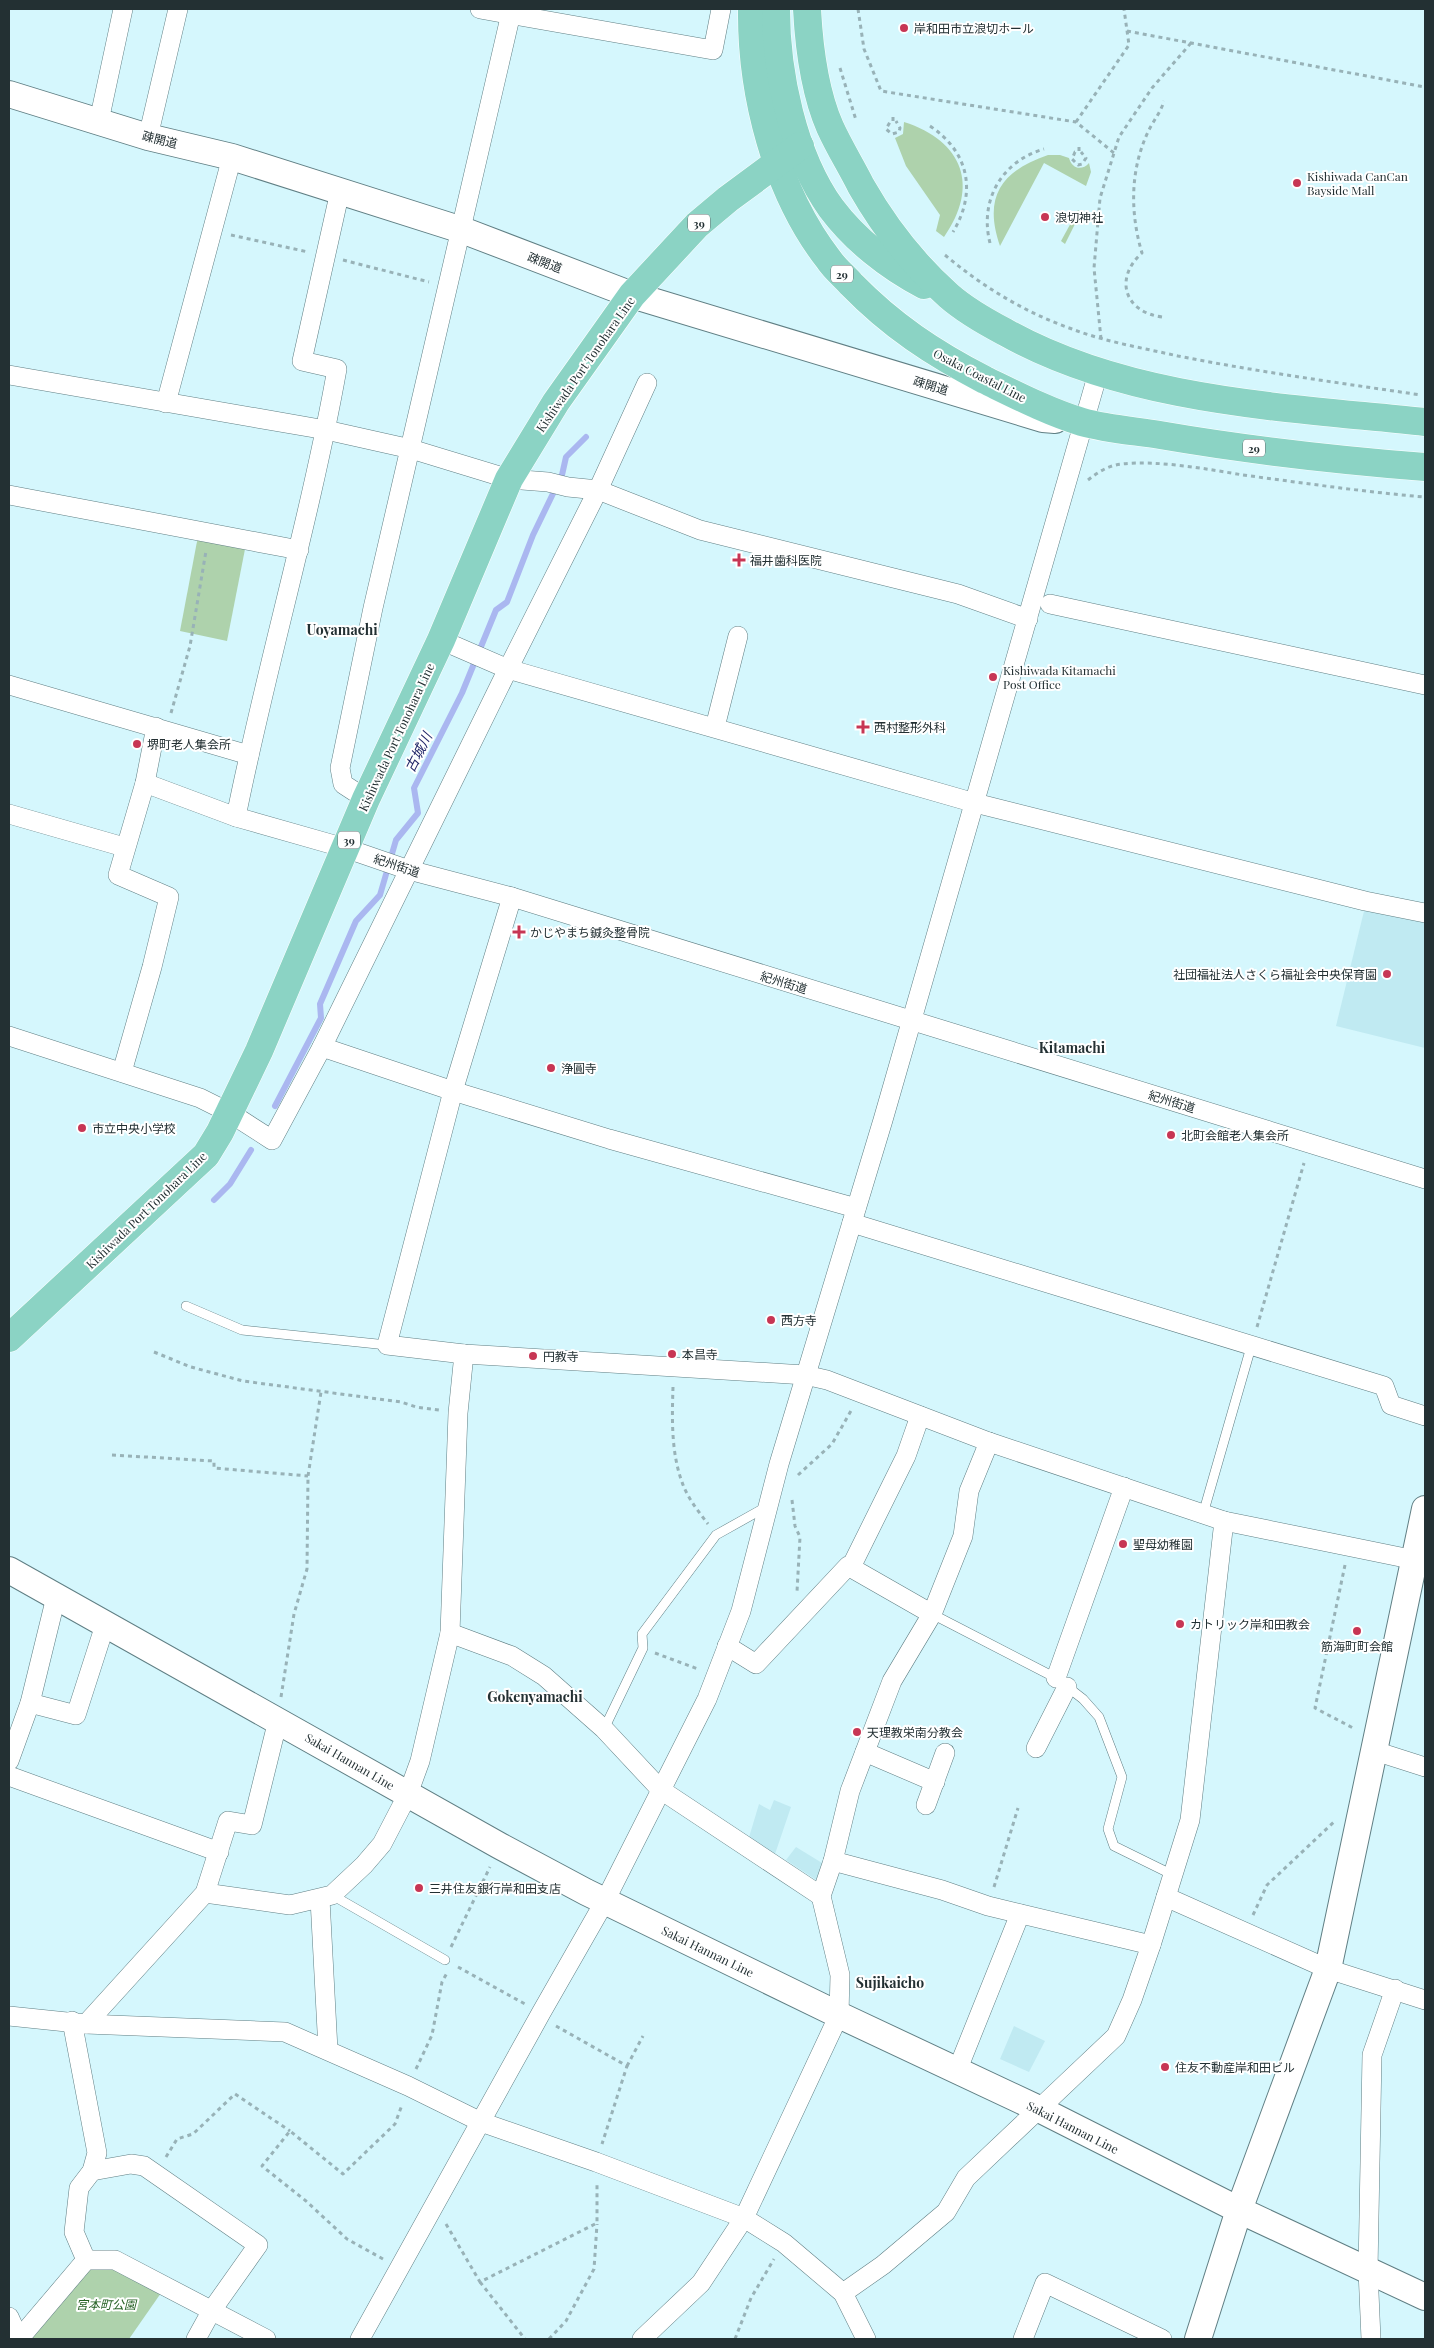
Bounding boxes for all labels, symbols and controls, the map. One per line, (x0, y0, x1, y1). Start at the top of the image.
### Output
place label: 岸和田市立浪切ホール (914, 20, 1034, 36)
marker: 岸和田市立浪切ホール (898, 22, 910, 34)
street label: 疎開道 (141, 127, 179, 151)
place label: Kishiwada CanCan Bayside Mall (1307, 168, 1408, 198)
marker: Kishiwada CanCan Bayside Mall (1291, 177, 1303, 189)
place label: 浪切神社 (1055, 209, 1103, 225)
marker: 浪切神社 (1039, 211, 1051, 223)
road number: 39 (688, 214, 710, 232)
street label: 疎開道 (525, 248, 565, 276)
road number: 29 (831, 266, 853, 282)
street label: Kishiwada Port Tonohara Line (532, 293, 638, 435)
street label: Osaka Coastal Line (931, 345, 1029, 405)
street label: 疎開道 (911, 372, 951, 398)
road number: 29 (1243, 439, 1265, 456)
place label: 福井歯科医院 (750, 552, 822, 568)
marker: 福井歯科医院 (732, 553, 746, 567)
district label: Uoyamachi (306, 620, 378, 639)
street label: Kishiwada Port Tonohara Line (355, 660, 437, 814)
place label: Kishiwada Kitamachi Post Office (1003, 662, 1116, 692)
marker: Kishiwada Kitamachi Post Office (987, 671, 999, 683)
place label: 西村整形外科 (874, 719, 946, 735)
marker: 西村整形外科 (856, 720, 870, 734)
water label: 古城川 (400, 727, 437, 775)
place label: 堺町老人集会所 (147, 736, 231, 752)
marker: 堺町老人集会所 (131, 738, 143, 750)
road number: 39 (338, 832, 360, 848)
street label: 紀州街道 (372, 850, 422, 880)
place label: かじやまち鍼灸整骨院 (530, 924, 650, 940)
marker: かじやまち鍼灸整骨院 (512, 925, 526, 939)
place label: 社団福祉法人さくら福祉会中央保育園 (1173, 966, 1377, 982)
street label: 紀州街道 (759, 967, 809, 997)
marker: 社団福祉法人さくら福祉会中央保育園 (1381, 968, 1393, 980)
district label: Kitamachi (1039, 1038, 1106, 1057)
place label: 浄圓寺 (561, 1060, 597, 1076)
marker: 浄圓寺 (545, 1062, 557, 1074)
street label: 紀州街道 (1147, 1086, 1197, 1116)
place label: 市立中央小学校 (92, 1120, 176, 1136)
marker: 市立中央小学校 (76, 1122, 88, 1134)
place label: 北町会館老人集会所 (1181, 1127, 1289, 1143)
marker: 北町会館老人集会所 (1165, 1129, 1177, 1141)
street label: Kishiwada Port Tonohara Line (82, 1148, 210, 1272)
place label: 西方寺 (781, 1312, 817, 1328)
marker: 西方寺 (765, 1314, 777, 1326)
place label: 本昌寺 (682, 1346, 718, 1362)
place label: 円教寺 (543, 1348, 579, 1364)
marker: 本昌寺 (666, 1348, 678, 1360)
marker: 円教寺 (527, 1350, 539, 1362)
place label: 聖母幼稚園 (1133, 1536, 1193, 1552)
marker: 聖母幼稚園 (1117, 1538, 1129, 1550)
place label: カトリック岸和田教会 (1190, 1616, 1310, 1632)
marker: カトリック岸和田教会 (1174, 1618, 1186, 1630)
marker: 筋海町町会館 (1351, 1625, 1363, 1637)
place label: 筋海町町会館 (1321, 1638, 1393, 1654)
district label: Gokenyamachi (487, 1687, 583, 1706)
place label: 天理教栄南分教会 (867, 1724, 963, 1740)
marker: 天理教栄南分教会 (851, 1726, 863, 1738)
street label: Sakai Hannan Line (302, 1729, 398, 1793)
place label: 三井住友銀行岸和田支店 (429, 1880, 561, 1896)
marker: 三井住友銀行岸和田支店 (413, 1882, 425, 1894)
street label: Sakai Hannan Line (659, 1922, 757, 1980)
district label: Sujikaicho (856, 1973, 924, 1992)
place label: 住友不動産岸和田ビル (1175, 2059, 1295, 2075)
marker: 住友不動産岸和田ビル (1159, 2061, 1171, 2073)
street label: Sakai Hannan Line (1025, 2097, 1121, 2157)
park label: 宮本町公園 (76, 2296, 138, 2312)

